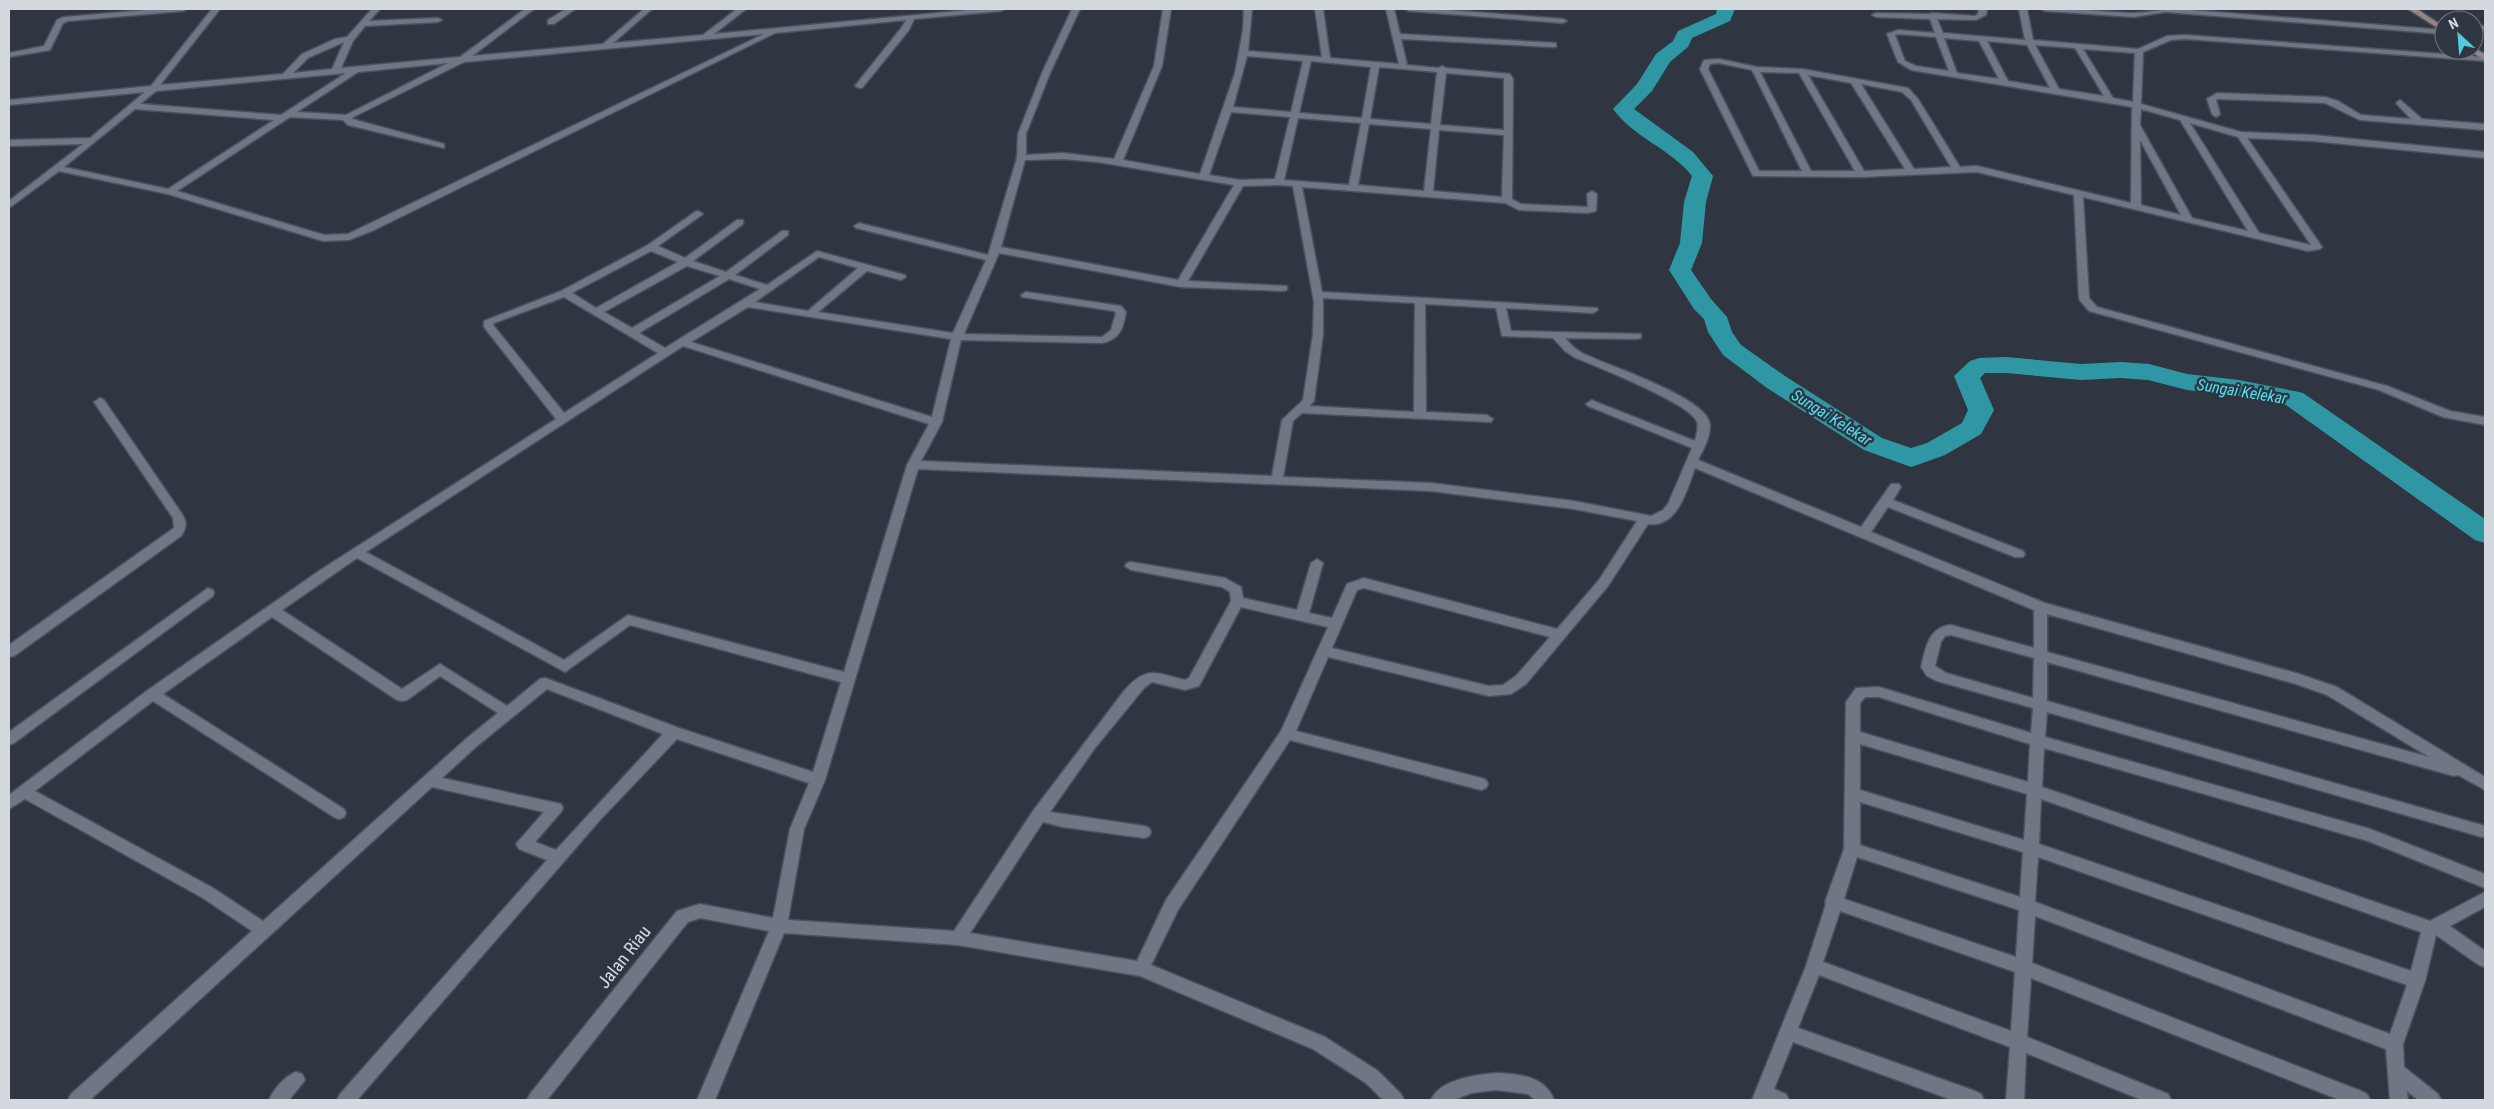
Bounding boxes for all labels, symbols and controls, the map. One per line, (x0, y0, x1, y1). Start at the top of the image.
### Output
north arrow (2434, 10, 2484, 60)
text: N (2446, 14, 2461, 32)
water label: Sungai Kelekar (2196, 375, 2290, 408)
water label: Sungai Kelekar (1788, 385, 1876, 450)
street label: Jalan Riau (593, 921, 655, 992)

